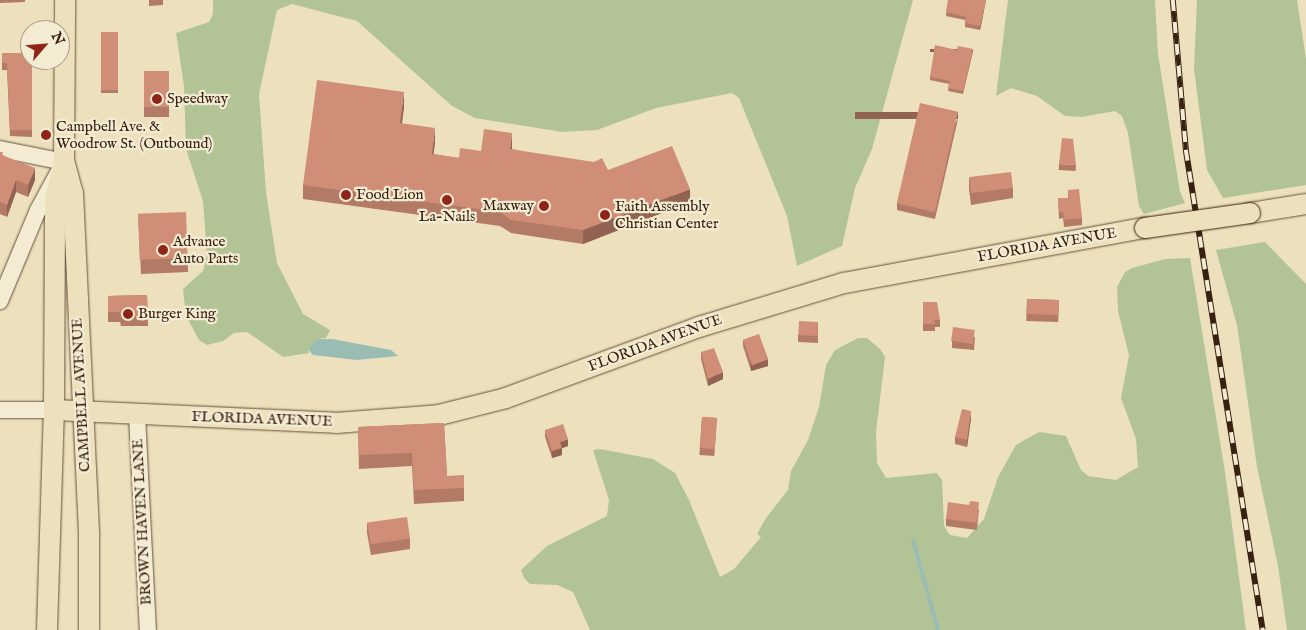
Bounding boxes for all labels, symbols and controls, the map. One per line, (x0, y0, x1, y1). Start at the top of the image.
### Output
north arrow (20, 20, 70, 70)
text: N (47, 29, 68, 48)
place label: Speedway (167, 90, 228, 108)
marker: Speedway (151, 93, 163, 105)
place label: Campbell Ave. & Woodrow St. (Outbound) (56, 117, 212, 152)
marker: Campbell Ave. & Woodrow St. (Outbound) (40, 129, 52, 141)
place label: Food Lion (356, 186, 423, 204)
marker: Food Lion (340, 189, 352, 201)
marker: La-Nails (441, 194, 453, 206)
place label: Maxway (483, 197, 534, 215)
place label: Faith Assembly Christian Center (615, 197, 719, 232)
marker: Maxway (538, 200, 550, 212)
place label: La-Nails (419, 208, 475, 226)
marker: Faith Assembly Christian Center (599, 209, 611, 221)
street label: FLORIDA AVENUE (976, 224, 1118, 266)
place label: Advance Auto Parts (173, 232, 238, 267)
marker: Advance Auto Parts (157, 244, 169, 256)
place label: Burger King (138, 305, 216, 323)
marker: Burger King (122, 308, 134, 320)
street label: FLORIDA AVENUE (586, 310, 724, 376)
street label: CAMPBELL AVENUE (68, 318, 94, 472)
street label: FLORIDA AVENUE (191, 408, 333, 430)
street label: BROWN HAVEN LANE (129, 438, 155, 606)

